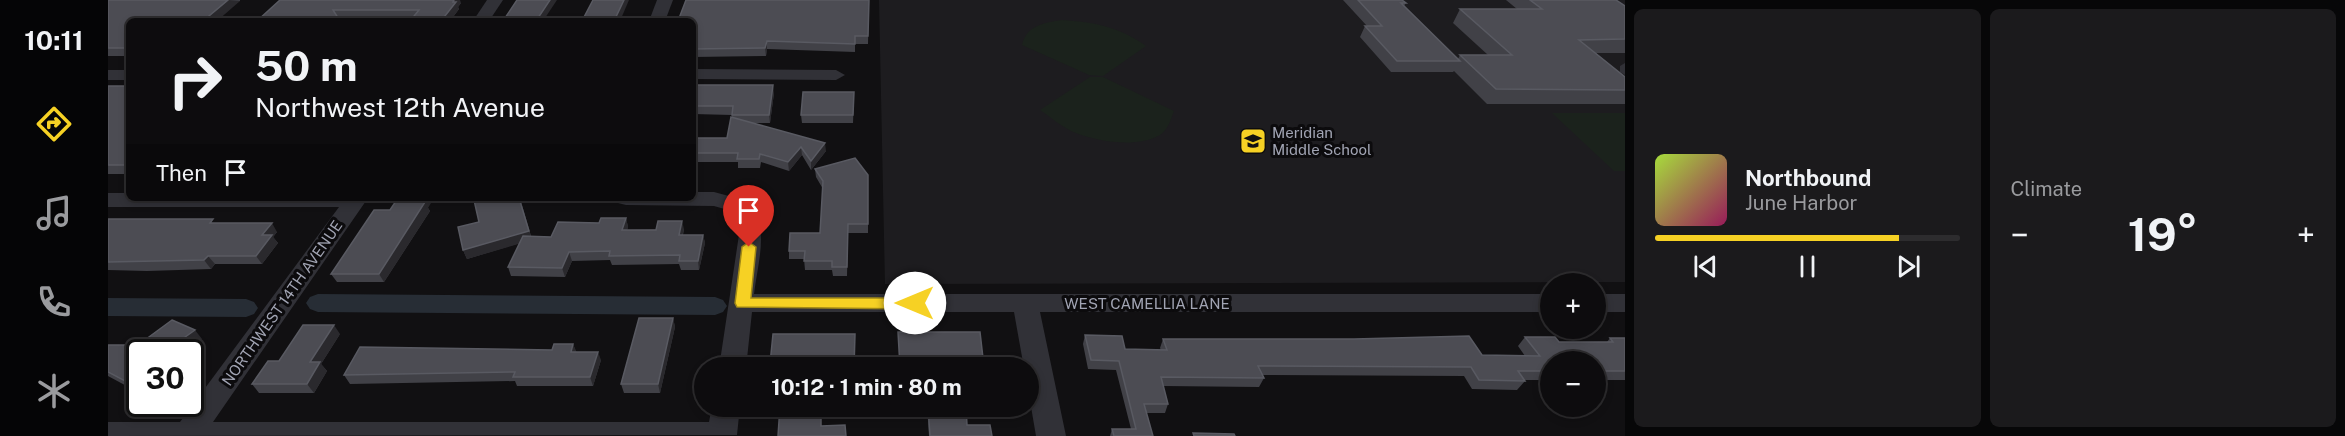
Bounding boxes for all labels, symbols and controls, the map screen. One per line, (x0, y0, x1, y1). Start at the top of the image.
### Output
text: 10:11 (24, 24, 84, 56)
text: 50 m (255, 41, 358, 90)
icon: right (156, 42, 234, 120)
text: Northwest 12th Avenue (255, 91, 545, 123)
icon: directions (33, 103, 75, 145)
place label: Meridian Middle School (1272, 124, 1371, 158)
school or university icon: Meridian Middle School (1238, 126, 1268, 156)
icon: arrive (219, 156, 252, 189)
text: Then (156, 160, 207, 186)
text: Northbound (1745, 165, 1871, 191)
text: Climate (2011, 177, 2082, 201)
pin (723, 185, 774, 247)
text: June Harbor (1745, 191, 1857, 215)
icon: music (33, 192, 75, 234)
icon: arrive (732, 194, 765, 227)
text: 19° (2128, 208, 2198, 261)
text: − (2011, 216, 2029, 254)
text: + (2297, 216, 2315, 254)
street label: NORTHWEST 14TH AVENUE (218, 217, 346, 389)
icon: previous (1689, 250, 1722, 283)
icon: pause (1791, 250, 1824, 283)
icon: next (1892, 250, 1925, 283)
position arrow (883, 271, 947, 335)
map controls (1540, 273, 1606, 417)
button: + (1540, 273, 1606, 339)
icon: phone (33, 281, 75, 323)
street label: WEST CAMELLIA LANE (1064, 295, 1230, 312)
speed limit sign: 30 (126, 339, 204, 417)
button: − (1540, 351, 1606, 417)
icon: climate (33, 370, 75, 412)
text: 10:12 · 1 min · 80 m (771, 374, 962, 400)

